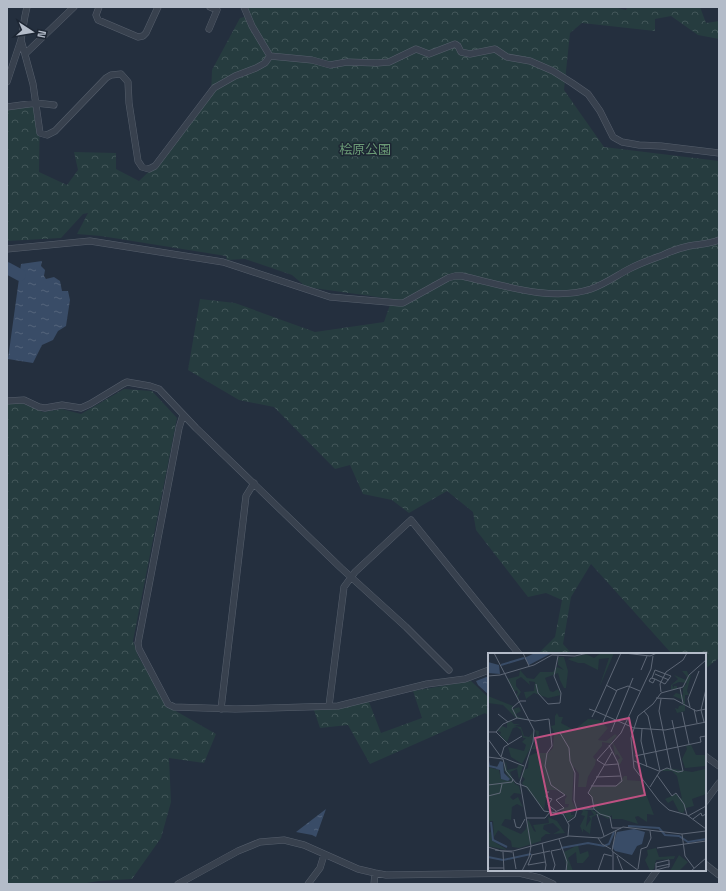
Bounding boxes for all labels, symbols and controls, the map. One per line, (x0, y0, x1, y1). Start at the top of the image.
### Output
north arrow (12, 12, 52, 52)
text: N (34, 29, 49, 39)
park label: 桧原公園 (339, 141, 391, 158)
inset map (488, 653, 706, 871)

